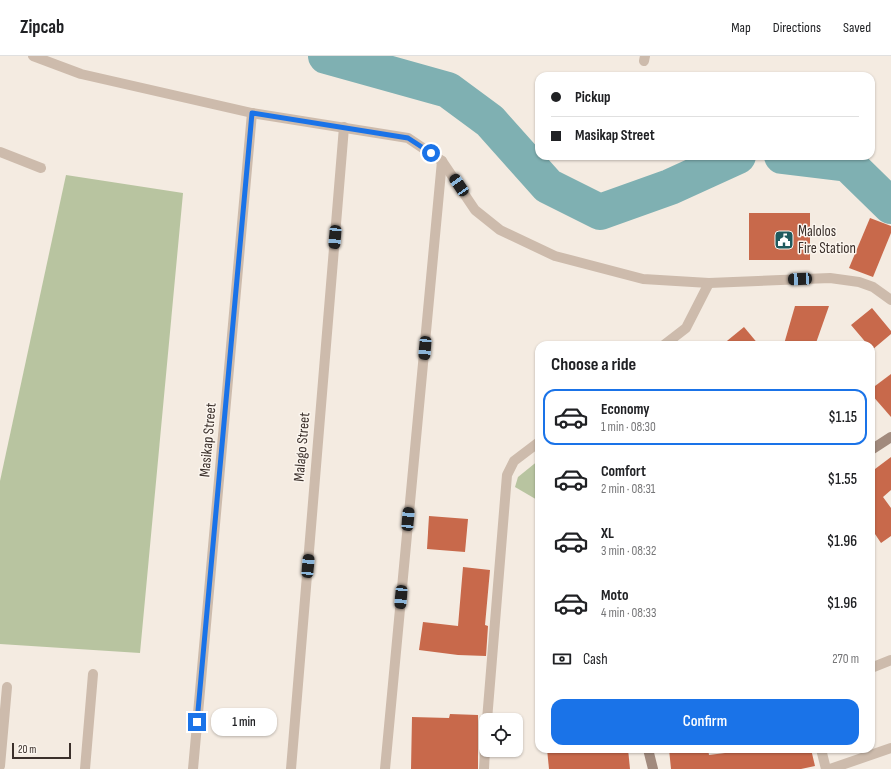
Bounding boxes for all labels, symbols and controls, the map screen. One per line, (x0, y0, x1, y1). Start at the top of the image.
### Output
text: Zipcab (20, 16, 64, 39)
text: Map (731, 19, 751, 36)
text: Directions (773, 19, 821, 36)
text: Saved (843, 19, 871, 36)
text: Pickup (575, 88, 611, 107)
text: Masikap Street (575, 126, 655, 145)
route start (422, 144, 440, 162)
car (447, 172, 471, 198)
place label: Malolos Fire Station (798, 222, 856, 258)
car (328, 225, 342, 249)
public building icon: Malolos Fire Station (773, 229, 795, 251)
car (788, 272, 812, 286)
car (418, 336, 432, 360)
text: Choose a ride (551, 354, 636, 375)
icon: car (553, 399, 589, 435)
text: Economy (601, 400, 650, 419)
street label: Masikap Street (195, 402, 221, 478)
text: $1.15 (828, 408, 857, 427)
street label: Malago Street (290, 411, 315, 482)
text: 1 min · 08:30 (601, 419, 656, 435)
icon: car (553, 461, 589, 497)
text: Comfort (601, 462, 646, 481)
text: $1.55 (828, 470, 857, 489)
text: 2 min · 08:31 (601, 481, 655, 497)
car (401, 507, 415, 531)
icon: car (553, 523, 589, 559)
text: XL (601, 524, 614, 543)
text: $1.96 (827, 532, 857, 551)
text: 3 min · 08:32 (601, 543, 656, 559)
car (301, 554, 315, 578)
car (394, 585, 408, 609)
icon: car (553, 585, 589, 621)
text: Moto (601, 586, 628, 605)
text: $1.96 (827, 594, 857, 613)
text: 4 min · 08:33 (601, 605, 656, 621)
icon: cash (551, 648, 573, 670)
text: Cash (583, 650, 608, 669)
text: 270 m (832, 651, 859, 667)
button: Confirm (551, 699, 859, 745)
callout: 1 min (211, 708, 277, 736)
route end (188, 713, 206, 731)
map controls (479, 713, 523, 757)
button: locate (479, 713, 523, 757)
text: 1 min (232, 714, 256, 730)
scale bar (12, 741, 71, 760)
text: 20 m (18, 743, 36, 756)

